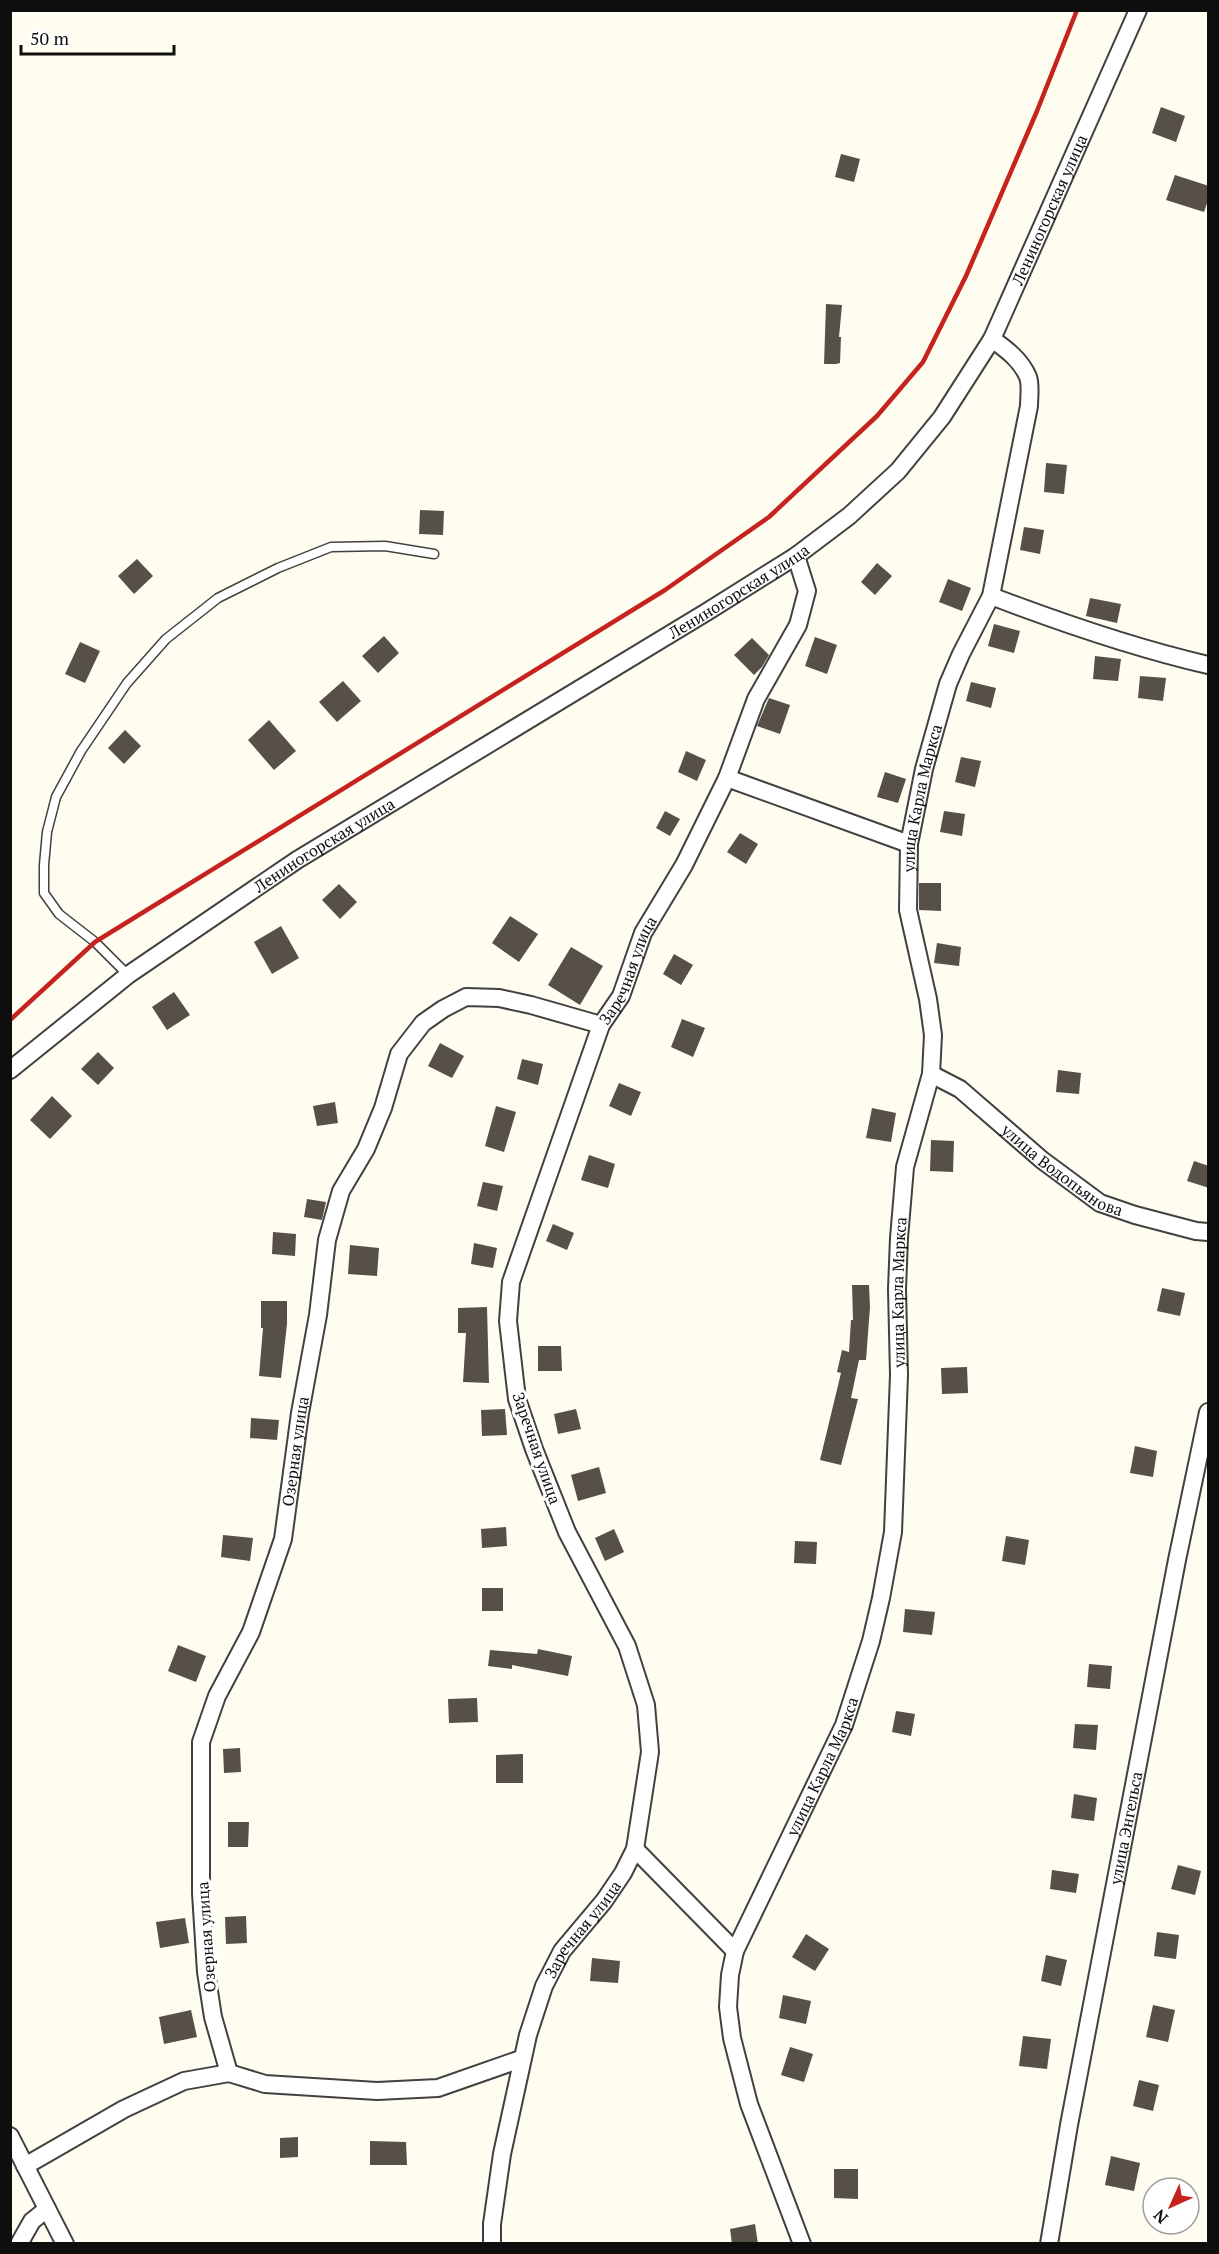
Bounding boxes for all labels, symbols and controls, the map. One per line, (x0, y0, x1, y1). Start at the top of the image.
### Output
scale bar (21, 18, 174, 56)
text: 50 m (30, 26, 70, 50)
street label: Лениногорская улица (1006, 131, 1092, 289)
street label: Лениногорская улица (663, 539, 814, 644)
street label: улица Карла Маркса (898, 721, 947, 873)
street label: Лениногорская улица (249, 792, 399, 898)
street label: Заречная улица (594, 912, 662, 1029)
street label: улица Водопьянова (996, 1118, 1126, 1221)
street label: улица Карла Маркса (886, 1216, 912, 1369)
street label: Заречная улица (508, 1389, 566, 1507)
street label: Озерная улица (277, 1394, 314, 1508)
street label: улица Карла Маркса (781, 1694, 863, 1841)
street label: улица Энгельса (1104, 1770, 1147, 1887)
street label: Заречная улица (539, 1876, 626, 1982)
street label: Озерная улица (191, 1881, 221, 1993)
north arrow (1141, 2176, 1201, 2236)
text: N (1148, 2205, 1172, 2229)

